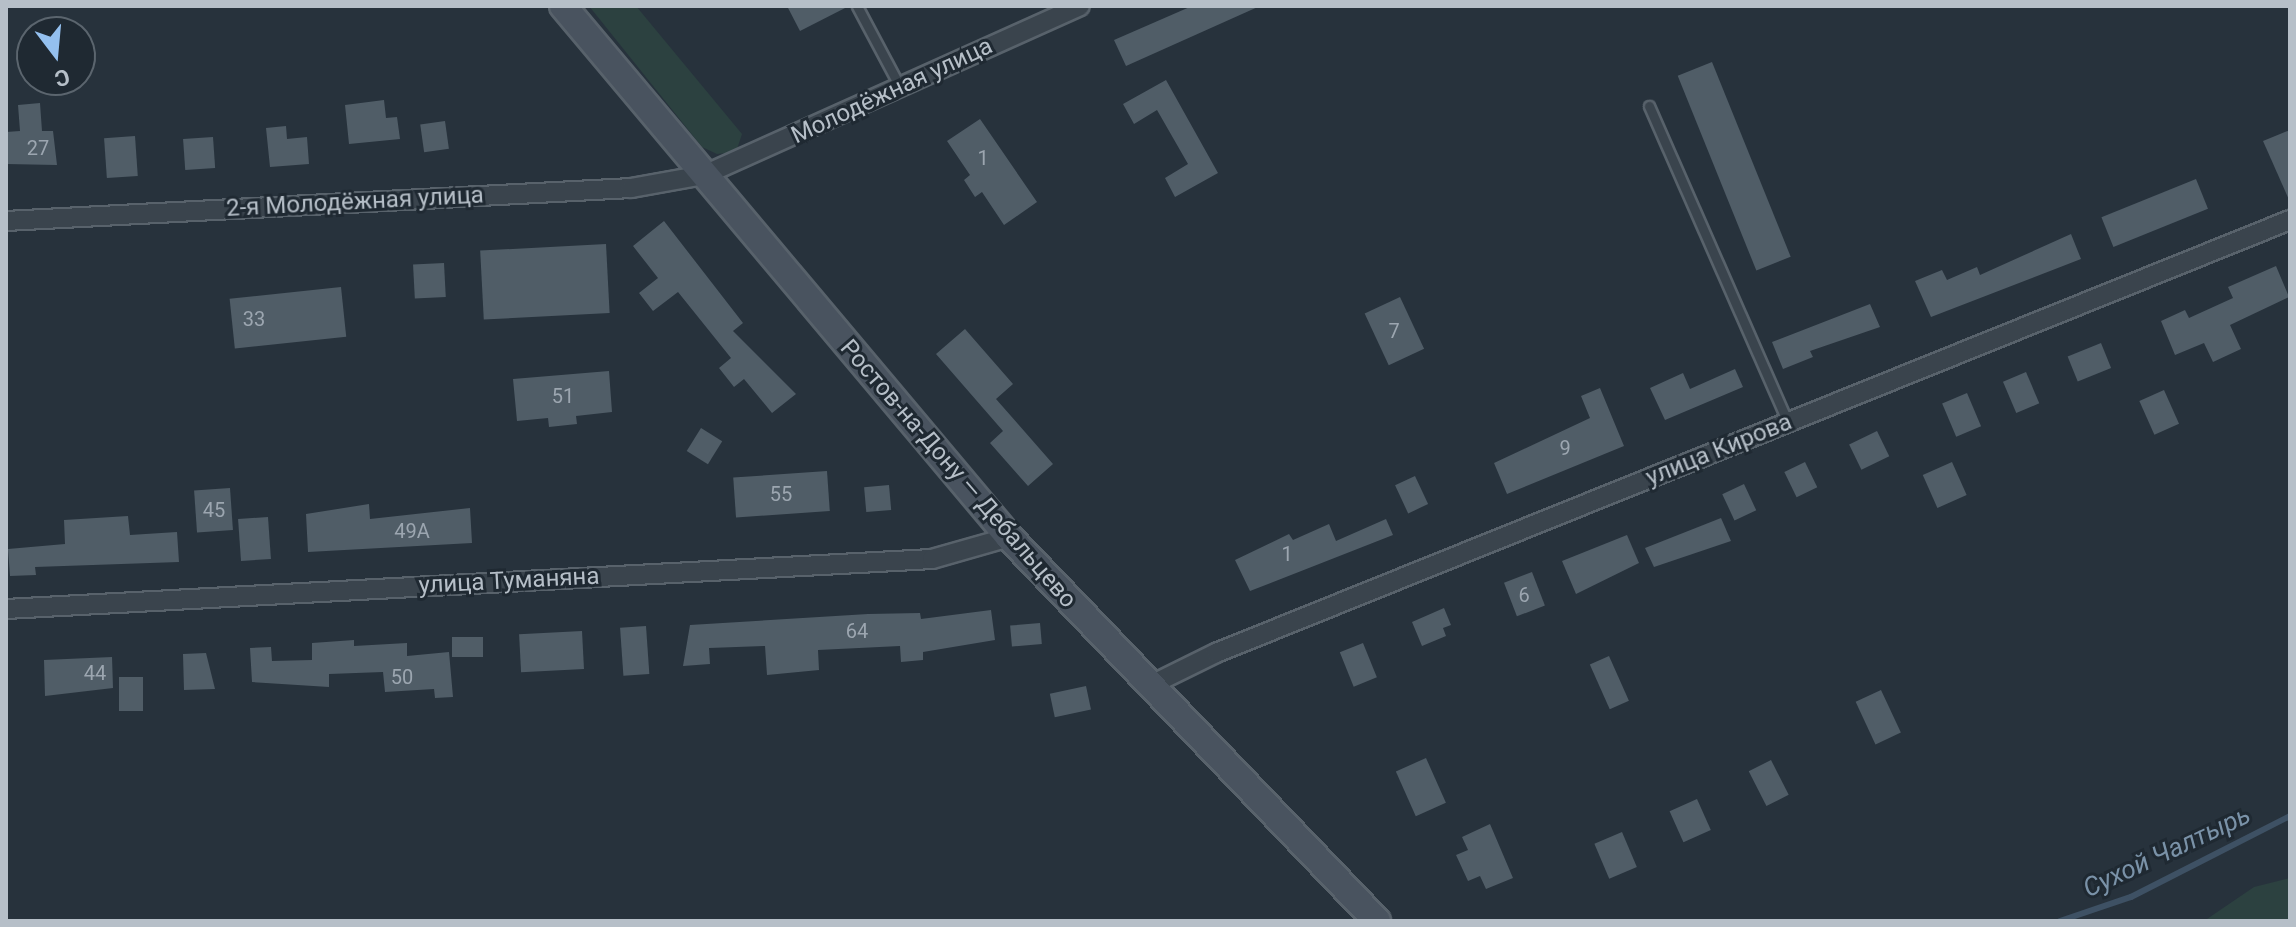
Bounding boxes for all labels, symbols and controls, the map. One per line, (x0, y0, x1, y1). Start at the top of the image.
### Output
north arrow (16, 16, 96, 96)
street label: Молодёжная улица (787, 32, 997, 150)
text: С (52, 64, 73, 92)
house number: 27 (27, 136, 49, 160)
house number: 1 (977, 146, 989, 170)
street label: 2-я Молодёжная улица (225, 181, 485, 223)
house number: 33 (243, 307, 265, 331)
house number: 7 (1388, 319, 1400, 343)
street label: Ростов-на-Дону — Дебальцево (834, 334, 1082, 614)
house number: 51 (552, 384, 574, 408)
street label: улица Кирова (1642, 408, 1796, 492)
house number: 9 (1559, 436, 1571, 460)
house number: 55 (770, 482, 792, 506)
house number: 45 (203, 498, 225, 522)
house number: 49А (394, 519, 430, 543)
house number: 1 (1281, 542, 1293, 566)
street label: улица Туманяна (418, 562, 600, 600)
house number: 6 (1518, 583, 1530, 607)
house number: 64 (846, 619, 868, 643)
house number: 44 (84, 661, 106, 685)
house number: 50 (391, 665, 413, 689)
water label: Сухой Чалтырь (2078, 800, 2256, 904)

